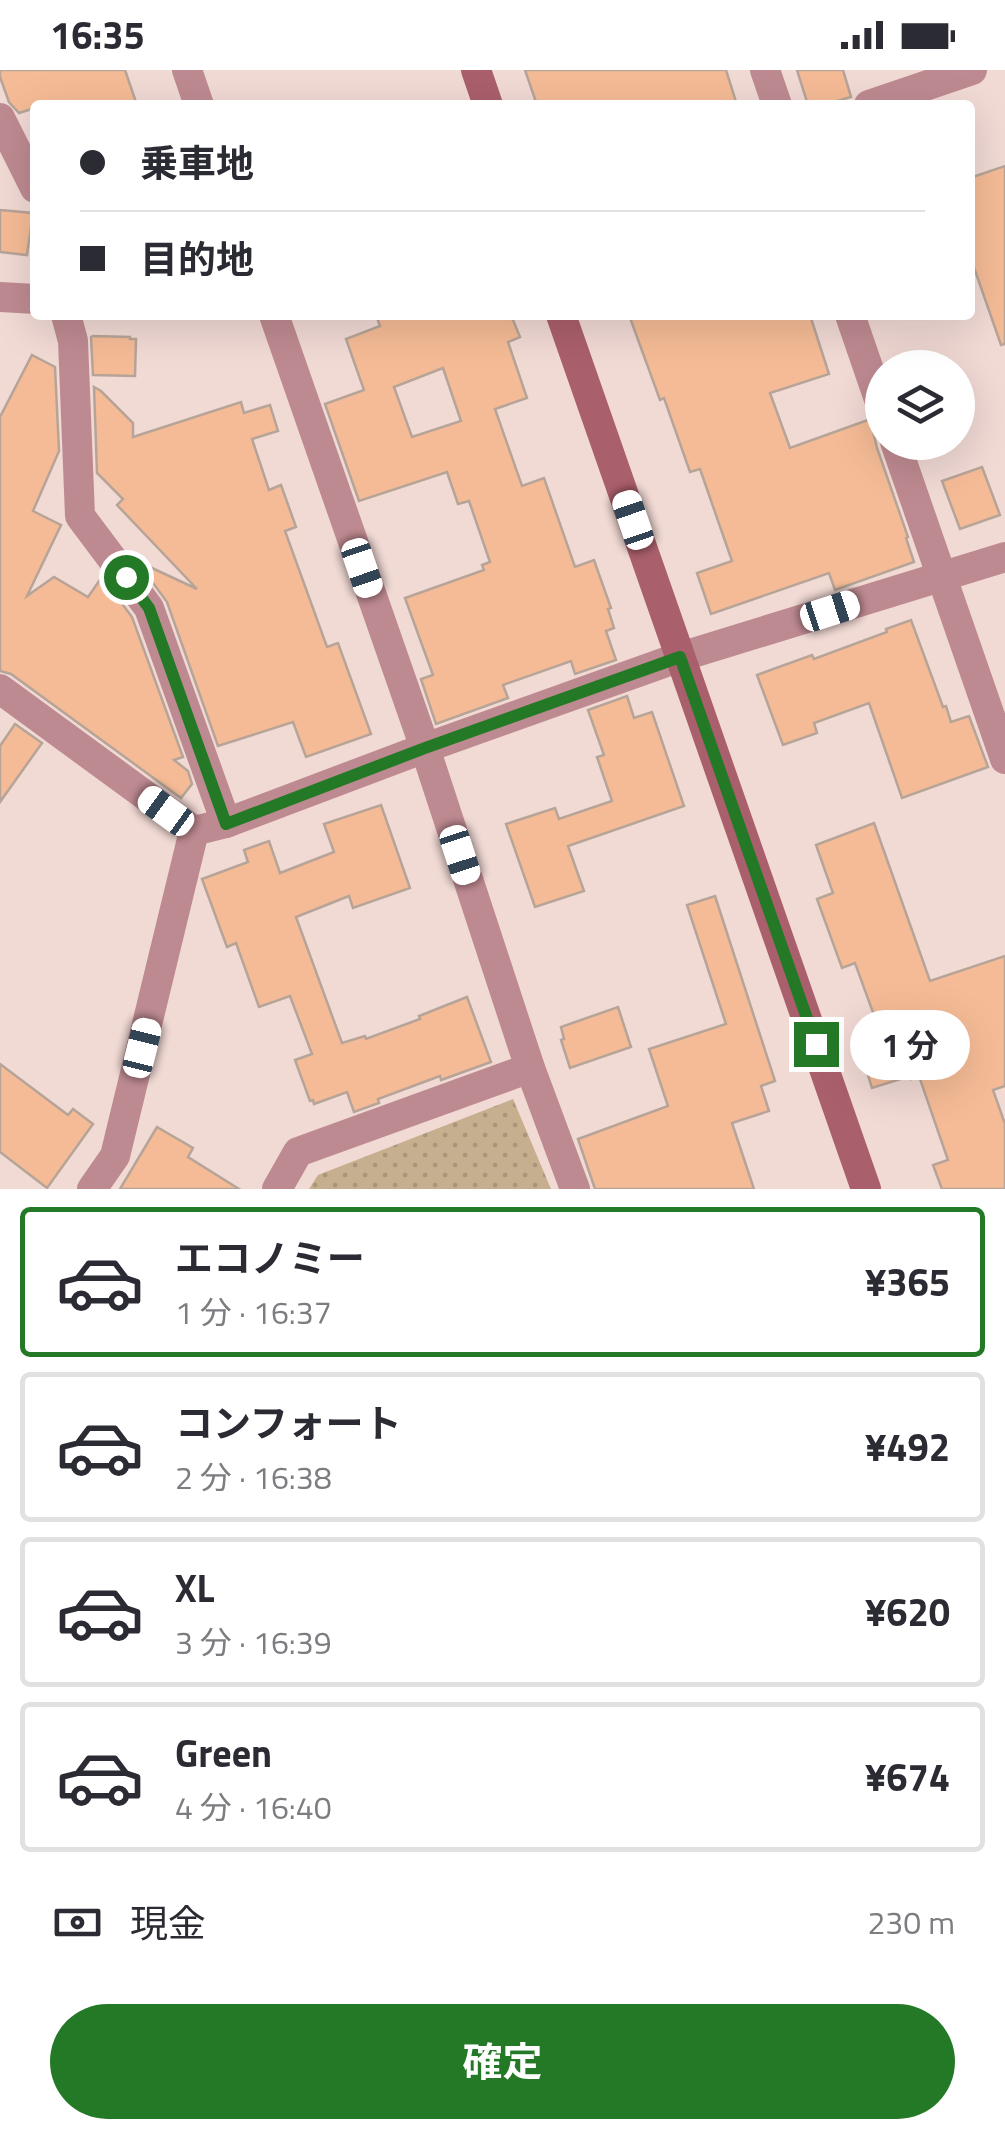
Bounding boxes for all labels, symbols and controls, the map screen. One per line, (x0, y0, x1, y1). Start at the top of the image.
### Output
text: 16:35 (50, 6, 145, 64)
text: 乗車地 (140, 134, 254, 192)
text: 目的地 (140, 230, 254, 288)
map controls (865, 350, 975, 460)
button: layers (865, 350, 975, 460)
car (609, 487, 657, 553)
car (338, 535, 386, 601)
route start (104, 555, 149, 600)
car (797, 587, 863, 635)
car (133, 781, 199, 841)
car (436, 822, 484, 888)
callout: 1 分 (851, 1009, 971, 1079)
car (120, 1015, 164, 1081)
text: 1 分 (882, 1021, 938, 1069)
route end (794, 1022, 839, 1067)
text: エコノミー (175, 1229, 365, 1287)
icon: car (55, 1237, 145, 1327)
text: ¥365 (865, 1253, 950, 1311)
text: 1 分 · 16:37 (175, 1288, 332, 1336)
text: コンフォート (175, 1394, 402, 1452)
icon: car (55, 1402, 145, 1492)
text: ¥492 (865, 1418, 950, 1476)
text: 2 分 · 16:38 (175, 1453, 332, 1501)
text: XL (175, 1559, 215, 1617)
icon: car (55, 1567, 145, 1657)
text: ¥620 (865, 1583, 950, 1641)
text: 3 分 · 16:39 (175, 1618, 332, 1666)
text: Green (175, 1724, 272, 1782)
icon: car (55, 1732, 145, 1822)
text: ¥674 (865, 1748, 950, 1806)
text: 4 分 · 16:40 (175, 1783, 332, 1831)
text: 現金 (130, 1894, 206, 1952)
icon: cash (50, 1895, 105, 1950)
text: 230 m (867, 1898, 955, 1946)
button: 確定 (50, 2004, 955, 2119)

